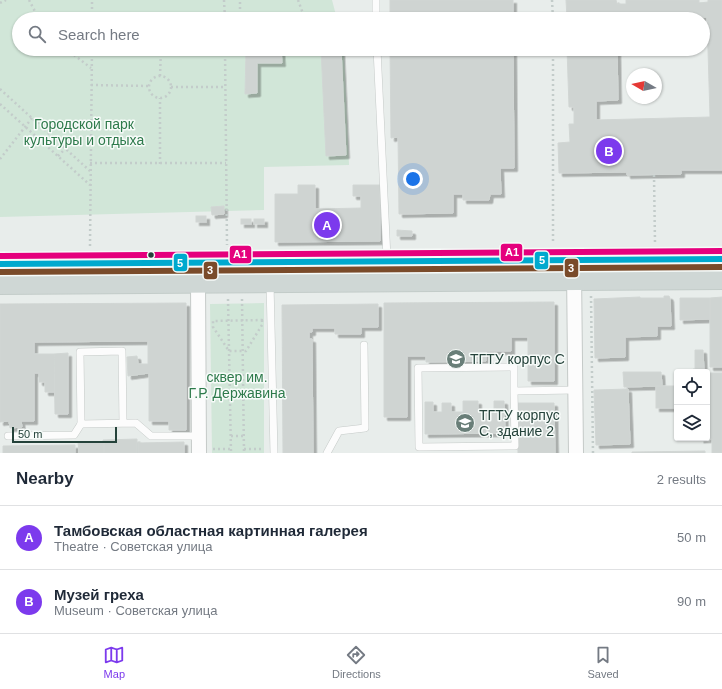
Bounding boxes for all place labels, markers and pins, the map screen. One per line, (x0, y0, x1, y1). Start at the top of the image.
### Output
pin: B (596, 136, 622, 166)
pin: A (314, 210, 340, 240)
unlabelled marker (146, 250, 156, 260)
school or university icon: ТГТУ корпус С (445, 348, 467, 370)
place label: ТГТУ корпус С (470, 351, 565, 367)
place label: ТГТУ корпус С, здание 2 (479, 407, 560, 439)
school or university icon: ТГТУ корпус С, здание 2 (454, 412, 476, 434)

